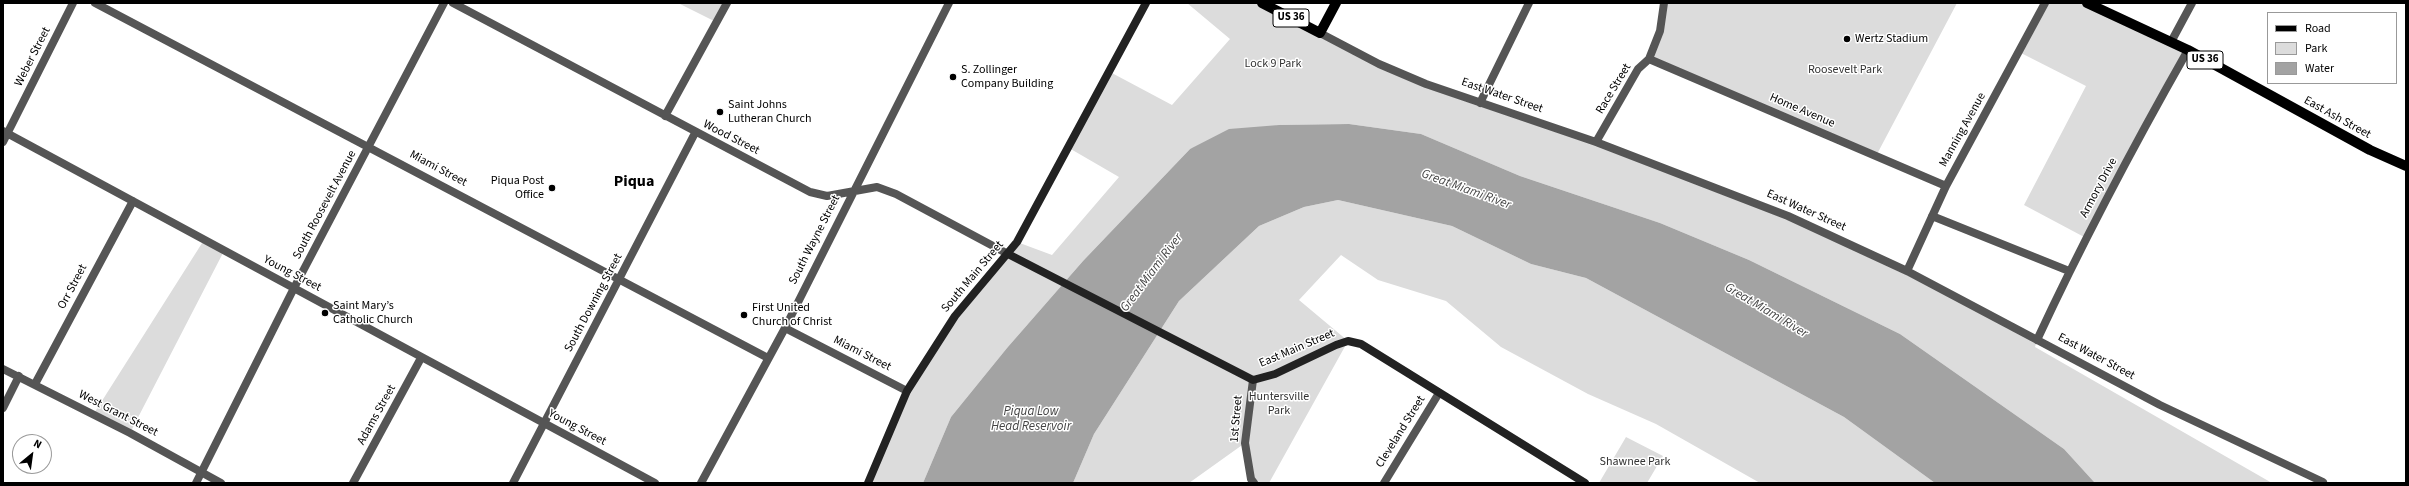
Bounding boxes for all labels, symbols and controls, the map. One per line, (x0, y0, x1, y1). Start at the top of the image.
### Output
road number: US 36 (1273, 9, 1309, 27)
legend (2267, 12, 2397, 84)
text: Road (2305, 20, 2331, 37)
street label: Weber Street (12, 25, 54, 89)
place label: Wertz Stadium (1855, 32, 1928, 46)
marker: Wertz Stadium (1842, 34, 1852, 44)
text: Park (2305, 40, 2327, 57)
road number: US 36 (2187, 51, 2223, 69)
park label: Lock 9 Park (1245, 57, 1301, 71)
text: Water (2305, 60, 2334, 77)
street label: Race Street (1593, 61, 1635, 117)
place label: S. Zollinger Company Building (961, 63, 1053, 91)
park label: Roosevelt Park (1808, 63, 1882, 77)
marker: S. Zollinger Company Building (948, 72, 958, 82)
street label: East Water Street (1459, 75, 1545, 117)
street label: Manning Avenue (1937, 90, 1989, 170)
street label: Home Avenue (1767, 91, 1837, 131)
street label: East Ash Street (2301, 94, 2373, 142)
place label: Saint Johns Lutheran Church (728, 98, 812, 126)
marker: Saint Johns Lutheran Church (715, 107, 725, 117)
street label: Wood Street (700, 118, 762, 158)
street label: South Roosevelt Avenue (290, 148, 360, 262)
street label: Miami Street (407, 148, 469, 190)
street label: Armory Drive (2077, 156, 2121, 220)
water label: Great Miami River (1419, 167, 1513, 213)
district label: Piqua (614, 172, 654, 192)
place label: Piqua Post Office (491, 174, 544, 202)
marker: Piqua Post Office (547, 183, 557, 193)
street label: East Water Street (1764, 187, 1848, 235)
street label: South Wayne Street (786, 193, 844, 287)
water label: Great Miami River (1117, 231, 1187, 315)
street label: South Main Street (939, 238, 1007, 316)
street label: South Downing Street (562, 251, 626, 355)
street label: Young Street (261, 253, 323, 295)
street label: Orr Street (55, 262, 91, 312)
water label: Great Miami River (1722, 280, 1810, 342)
place label: Saint Mary’s Catholic Church (333, 299, 413, 327)
place label: First United Church of Christ (752, 301, 832, 329)
marker: Saint Mary’s Catholic Church (320, 308, 330, 318)
marker: First United Church of Christ (739, 310, 749, 320)
street label: East Main Street (1257, 327, 1337, 371)
street label: East Water Street (2055, 331, 2137, 383)
street label: Miami Street (831, 333, 893, 375)
street label: Adams Street (355, 382, 399, 448)
street label: West Grant Street (76, 388, 160, 440)
park label: Huntersville Park (1249, 390, 1309, 418)
street label: Cleveland Street (1373, 393, 1429, 471)
street label: 1st Street (1228, 395, 1246, 443)
water label: Piqua Low Head Reservoir (991, 404, 1071, 435)
street label: Young Street (546, 407, 608, 449)
north arrow (12, 434, 52, 474)
text: N (31, 436, 44, 452)
park label: Shawnee Park (1600, 455, 1670, 469)

